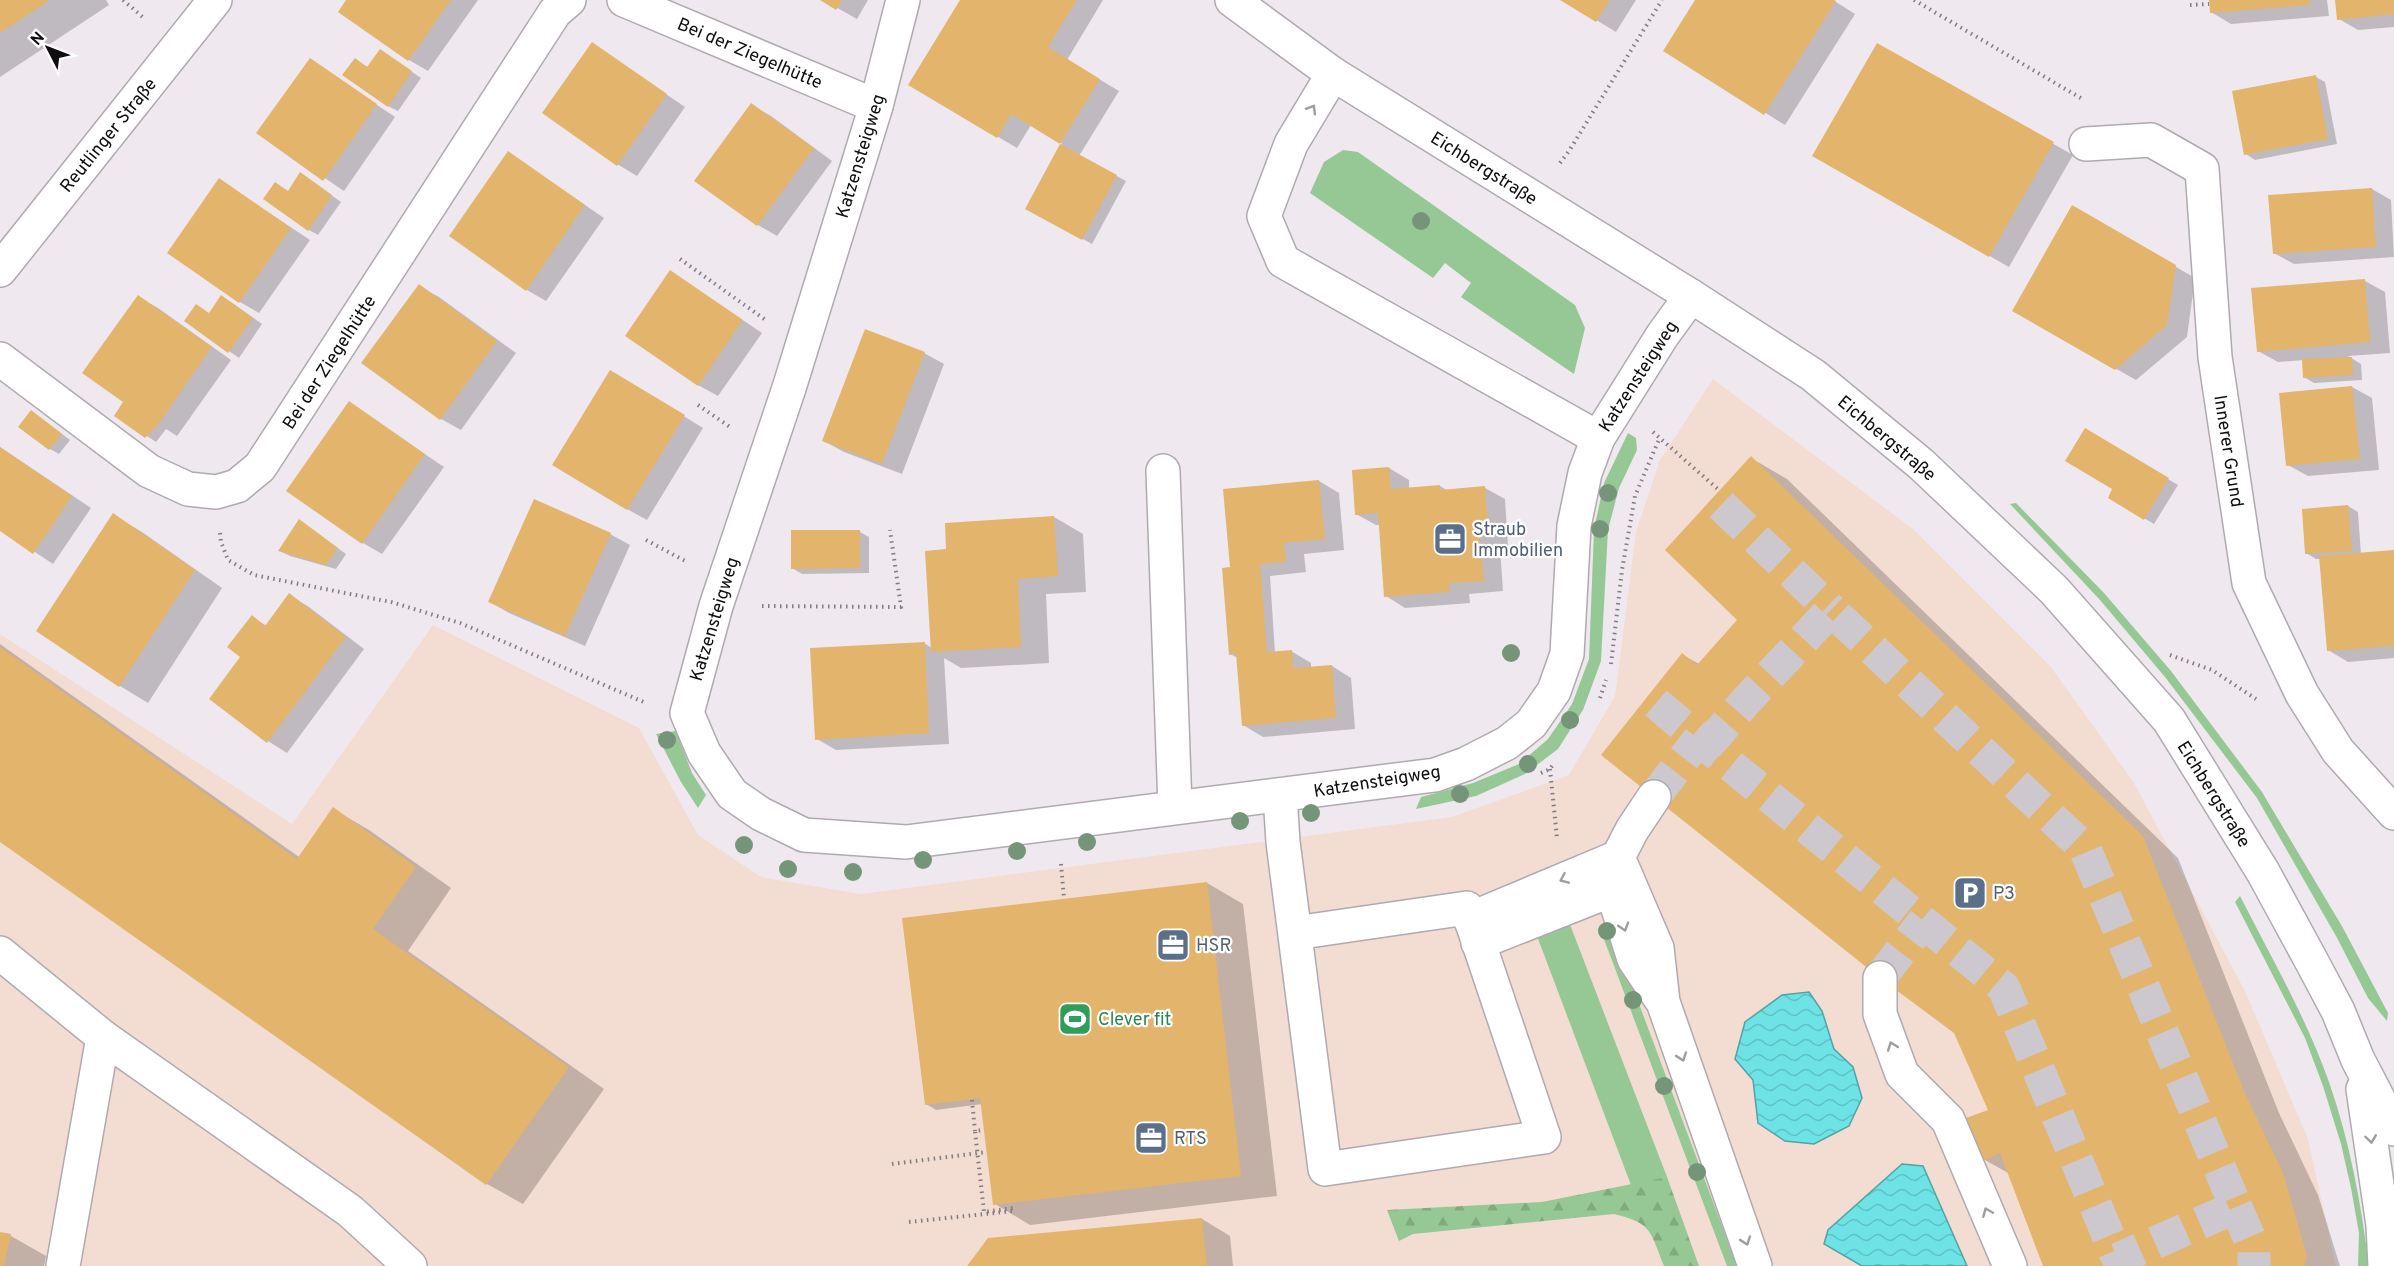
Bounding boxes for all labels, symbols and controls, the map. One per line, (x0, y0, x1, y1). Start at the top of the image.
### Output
street label: Bei der Ziegelhütte (673, 13, 825, 95)
north arrow (18, 18, 78, 78)
text: N (27, 28, 50, 50)
street label: Reutlinger Straße (56, 74, 162, 198)
street label: Katzensteigweg (832, 92, 891, 221)
one-way arrow (1305, 105, 1316, 115)
street label: Eichbergstraße (1426, 127, 1541, 211)
street label: Bei der Ziegelhütte (278, 291, 382, 434)
street label: Katzensteigweg (1595, 317, 1684, 437)
street label: Eichbergstraße (1832, 391, 1940, 487)
street label: Innerer Grund (2207, 393, 2248, 509)
place label: Straub Immobilien (1473, 519, 1563, 563)
office icon: Straub Immobilien (1432, 521, 1468, 557)
street label: Katzensteigweg (686, 555, 745, 684)
street label: Eichbergstraße (2171, 737, 2255, 852)
street label: Katzensteigweg (1312, 761, 1442, 804)
one-way arrow (1560, 872, 1571, 884)
parking icon: P3 (1952, 875, 1988, 911)
place label: P3 (1993, 883, 2015, 906)
one-way arrow (1617, 921, 1629, 932)
office icon: HSR (1155, 927, 1191, 963)
place label: HSR (1196, 935, 1231, 958)
sports icon: Clever fit (1057, 1001, 1093, 1037)
place label: Clever fit (1098, 1009, 1171, 1032)
one-way arrow (1886, 1041, 1899, 1052)
one-way arrow (1675, 1051, 1688, 1062)
office icon: RTS (1133, 1120, 1169, 1156)
place label: RTS (1174, 1128, 1207, 1151)
one-way arrow (2364, 1134, 2376, 1143)
one-way arrow (1983, 1208, 1995, 1219)
one-way arrow (1739, 1235, 1752, 1246)

